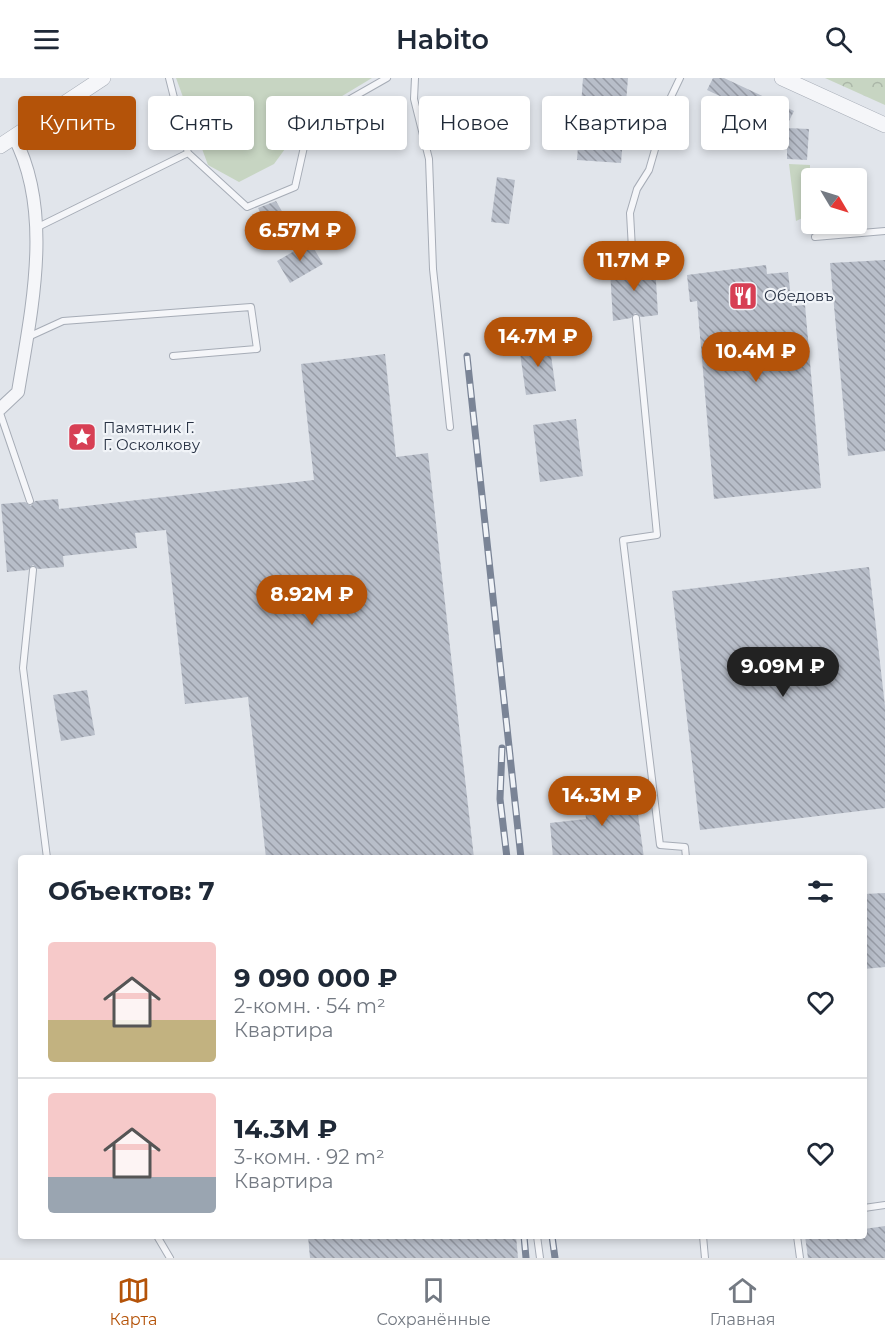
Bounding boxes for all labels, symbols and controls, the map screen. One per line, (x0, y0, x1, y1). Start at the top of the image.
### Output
icon: menu (30, 23, 63, 56)
text: Habito (396, 23, 489, 56)
icon: search (822, 23, 855, 56)
chip: Купить (18, 96, 136, 150)
chip: Снять (148, 96, 254, 150)
chip: Фильтры (266, 96, 407, 150)
chip: Новое (419, 96, 530, 150)
chip: Квартира (542, 96, 689, 150)
chip: Дом (701, 96, 789, 150)
north arrow (801, 168, 867, 234)
map controls (801, 168, 867, 234)
pin: 6.57M ₽ (245, 211, 355, 262)
text: 6.57M ₽ (259, 218, 341, 242)
pin: 11.7M ₽ (579, 241, 689, 292)
text: 11.7M ₽ (597, 248, 671, 272)
restaurant icon: Обедовъ (727, 280, 759, 312)
place label: Обедовъ (764, 286, 834, 305)
pin: 14.7M ₽ (483, 317, 593, 368)
text: 14.7M ₽ (498, 324, 578, 348)
pin: 10.4M ₽ (701, 332, 811, 383)
text: 10.4M ₽ (716, 339, 796, 363)
place label: Памятник Г. Г. Осколкову (103, 418, 201, 454)
place icon: Памятник Г. Г. Осколкову (66, 421, 98, 453)
pin: 8.92M ₽ (257, 575, 367, 626)
text: 8.92M ₽ (270, 582, 354, 606)
pin: 9.09M ₽ (728, 647, 838, 698)
text: 9.09M ₽ (741, 654, 825, 678)
pin: 14.3M ₽ (547, 776, 657, 827)
text: 14.3M ₽ (562, 783, 642, 807)
text: Объектов: 7 (48, 875, 215, 907)
icon: filters (804, 875, 837, 908)
text: 9 090 000 ₽ (234, 962, 398, 994)
icon: home (96, 966, 168, 1038)
icon: heart (804, 986, 837, 1019)
text: 2-комн. · 54 m² (234, 994, 386, 1018)
text: Квартира (234, 1018, 334, 1042)
text: 14.3M ₽ (234, 1113, 337, 1145)
icon: home (96, 1117, 168, 1189)
icon: heart (804, 1137, 837, 1170)
text: 3-комн. · 92 m² (234, 1145, 385, 1169)
text: Квартира (234, 1169, 334, 1193)
tab: Карта (110, 1274, 157, 1329)
tab: Сохранённые (376, 1274, 491, 1329)
tab: Главная (710, 1274, 775, 1329)

